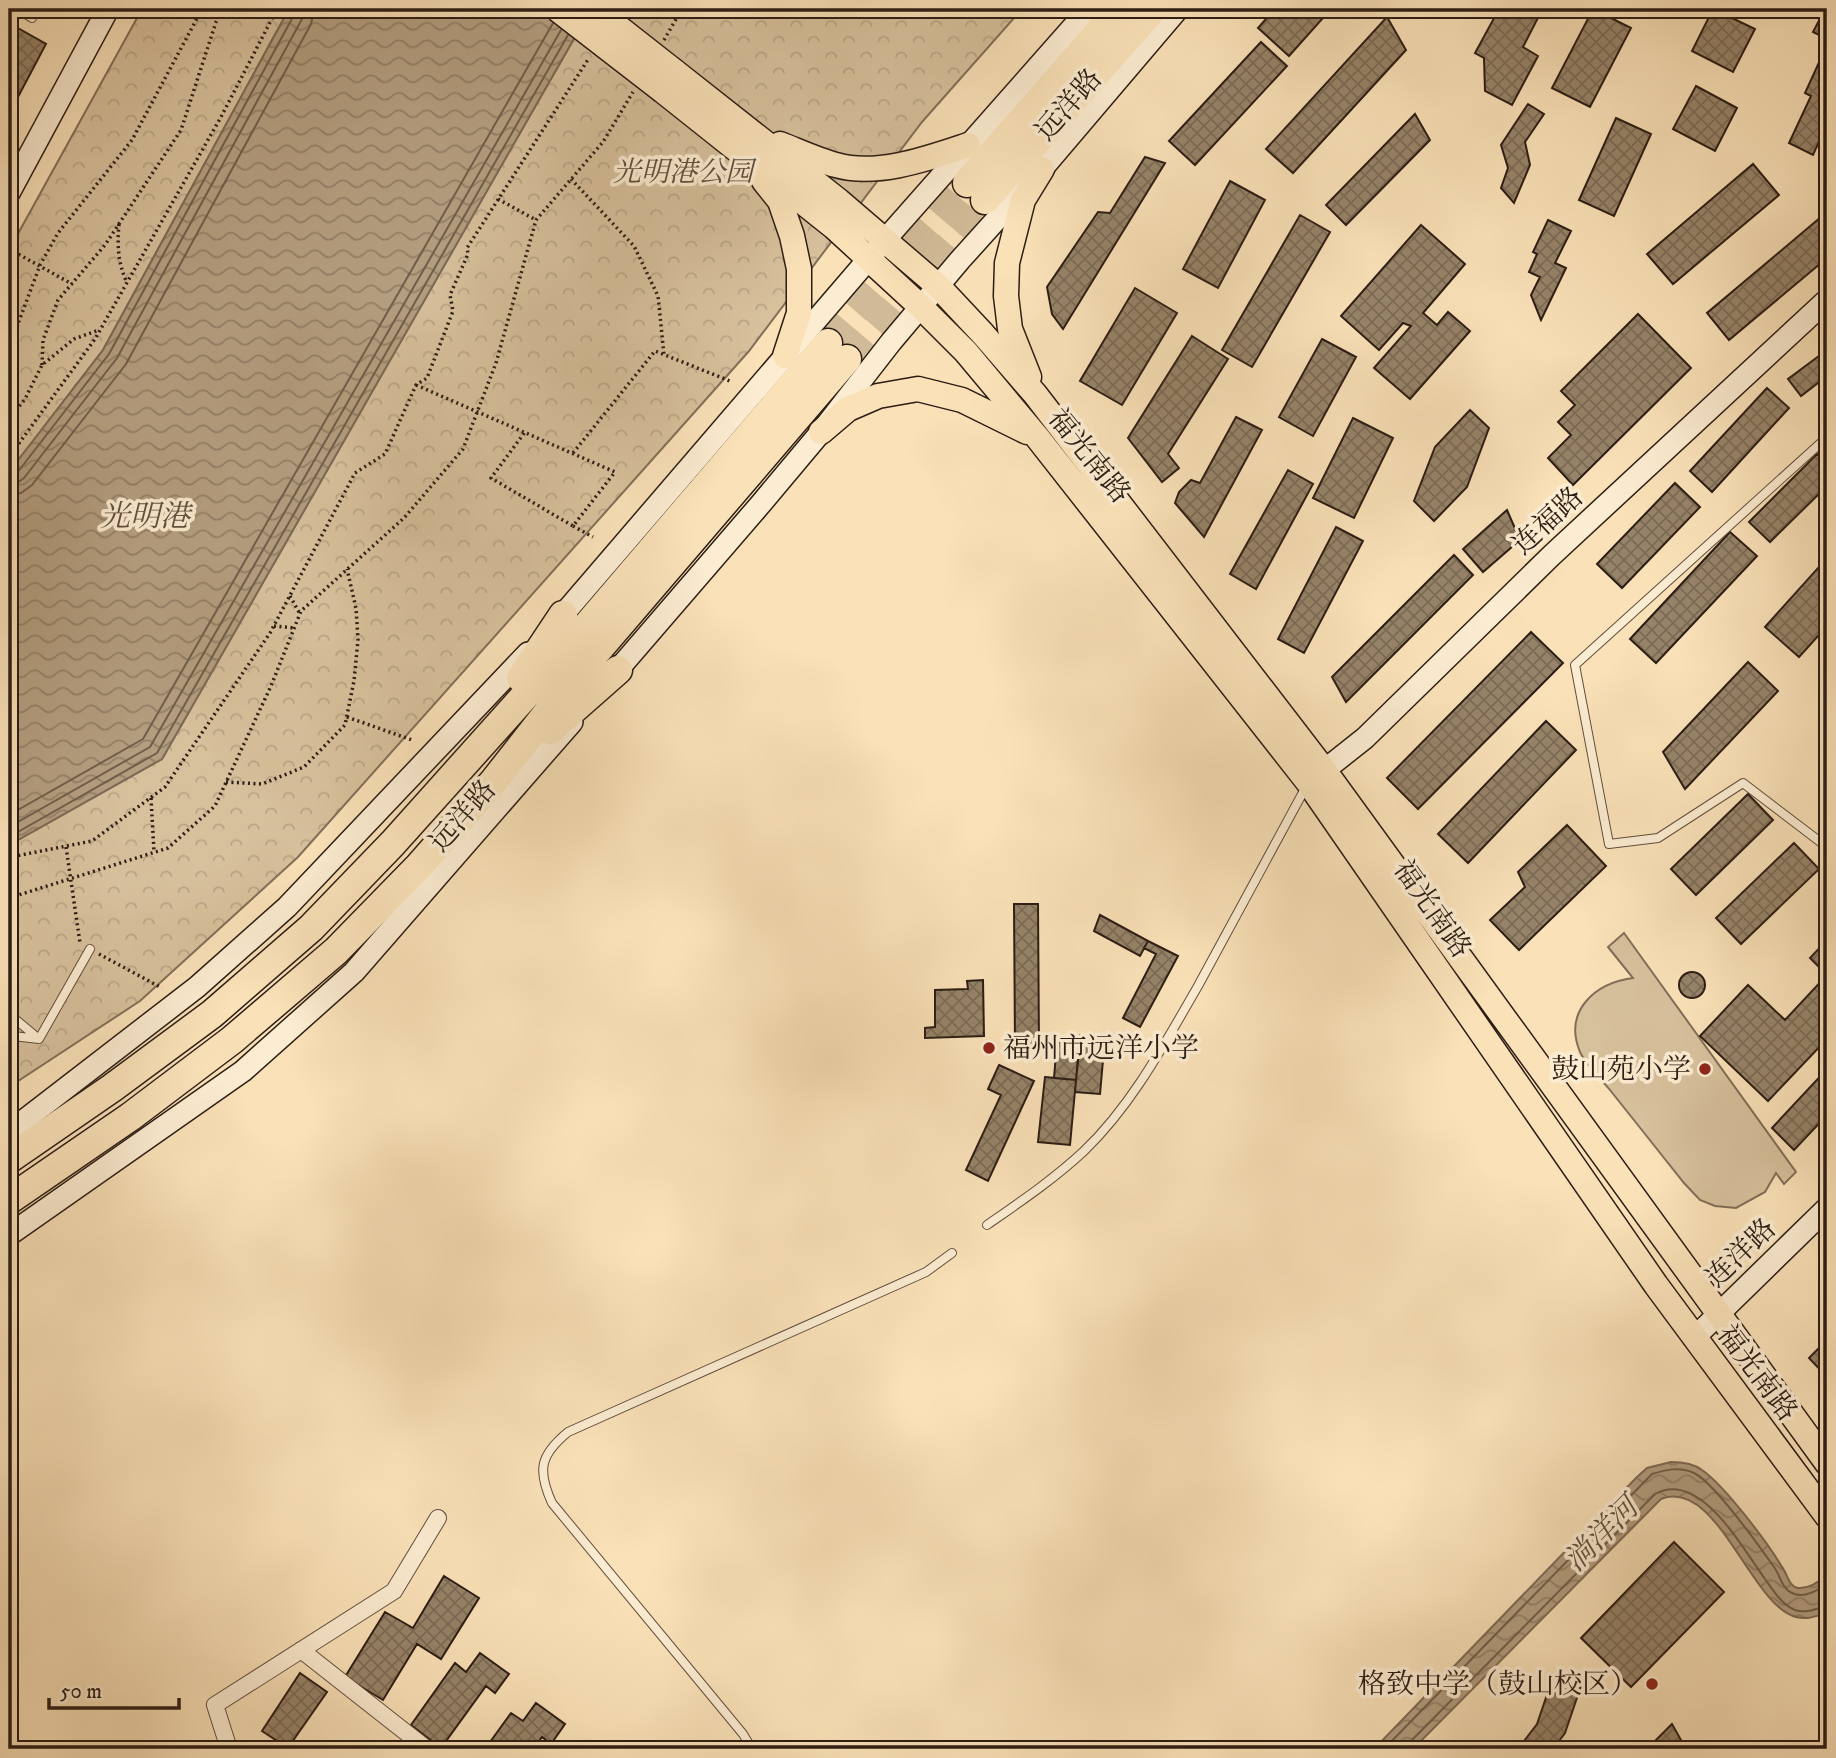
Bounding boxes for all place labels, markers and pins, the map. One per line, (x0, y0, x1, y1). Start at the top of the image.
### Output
place label: 福州市远洋小学 (1003, 1031, 1199, 1066)
marker: 福州市远洋小学 (981, 1040, 997, 1056)
place label: 鼓山苑小学 (1551, 1052, 1691, 1087)
marker: 鼓山苑小学 (1697, 1061, 1713, 1077)
place label: 格致中学（鼓山校区） (1358, 1667, 1638, 1702)
marker: 格致中学（鼓山校区） (1644, 1676, 1660, 1692)

